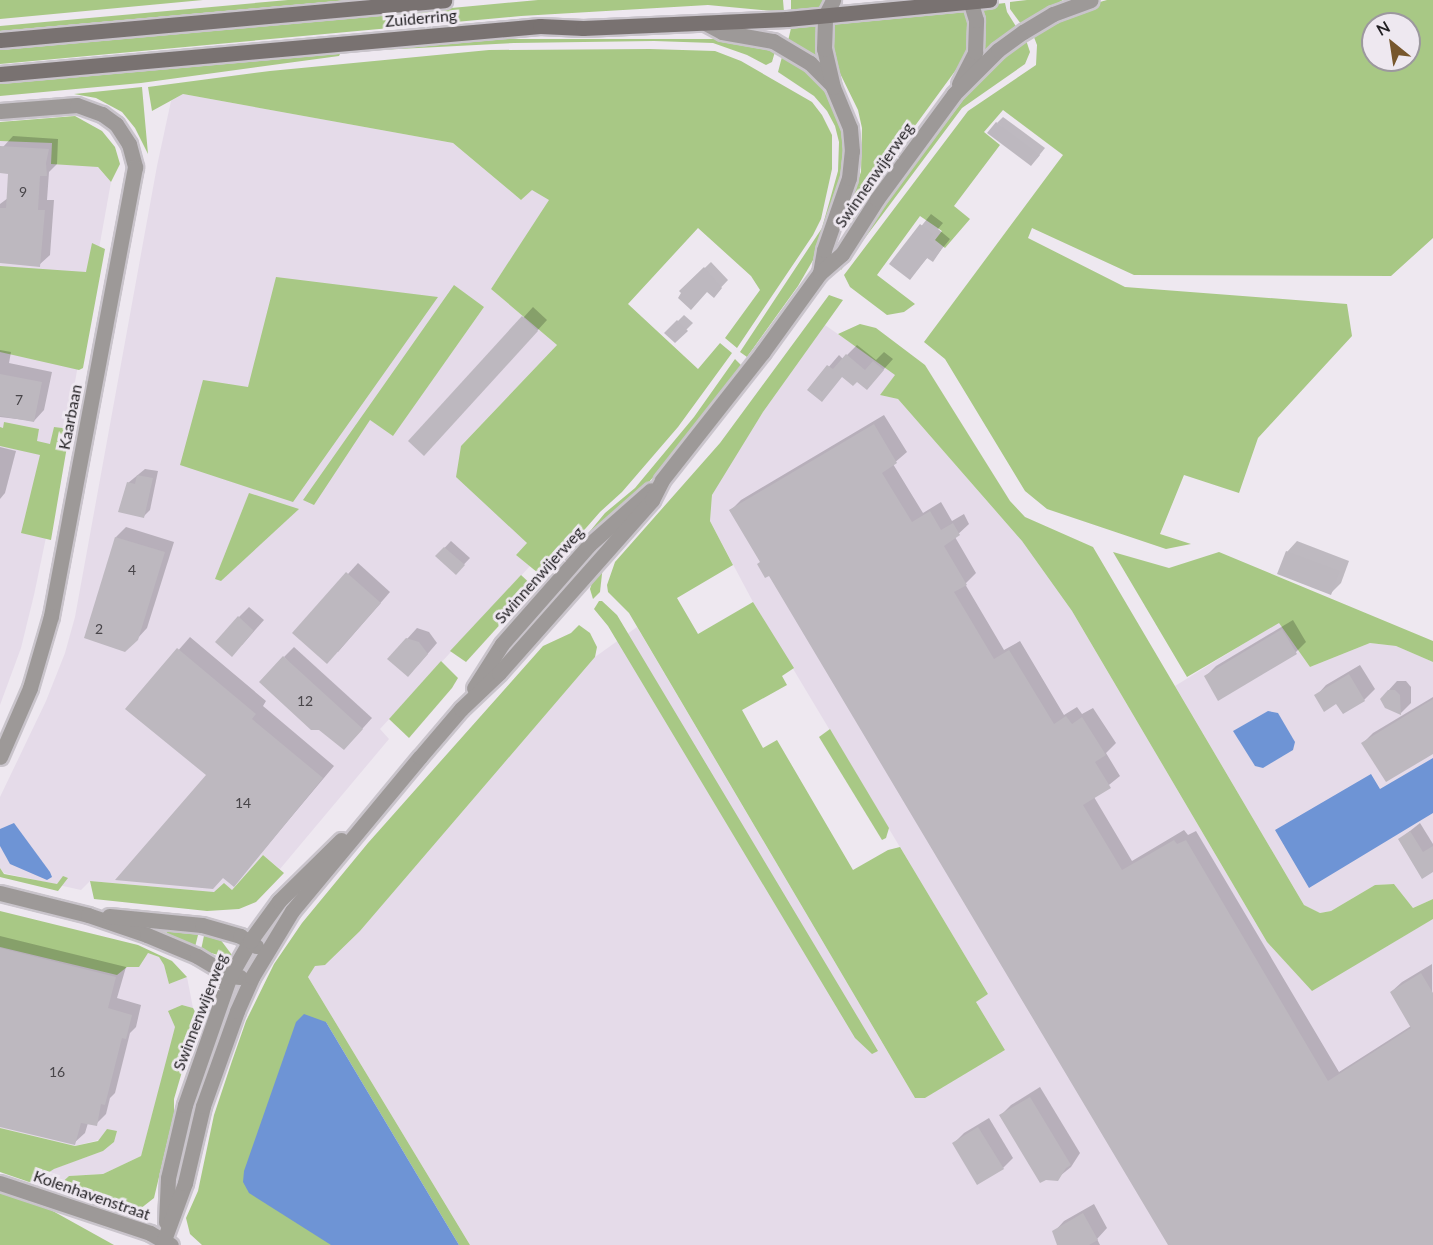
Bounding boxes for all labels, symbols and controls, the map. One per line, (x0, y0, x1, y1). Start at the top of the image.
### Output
street label: Zuiderring (384, 5, 458, 31)
north arrow (1361, 12, 1421, 72)
text: N (1373, 16, 1393, 39)
street label: Swinnenwijerweg (831, 119, 917, 231)
house number: 9 (19, 184, 27, 200)
street label: Kaarbaan (54, 383, 86, 451)
house number: 7 (15, 392, 23, 408)
street label: Swinnenwijerweg (490, 523, 588, 627)
house number: 4 (128, 562, 136, 578)
house number: 2 (95, 621, 103, 637)
house number: 12 (297, 693, 313, 709)
house number: 14 (235, 795, 251, 811)
street label: Swinnenwijerweg (169, 951, 231, 1073)
house number: 16 (49, 1064, 65, 1080)
street label: Kolenhavenstraat (31, 1166, 153, 1224)

